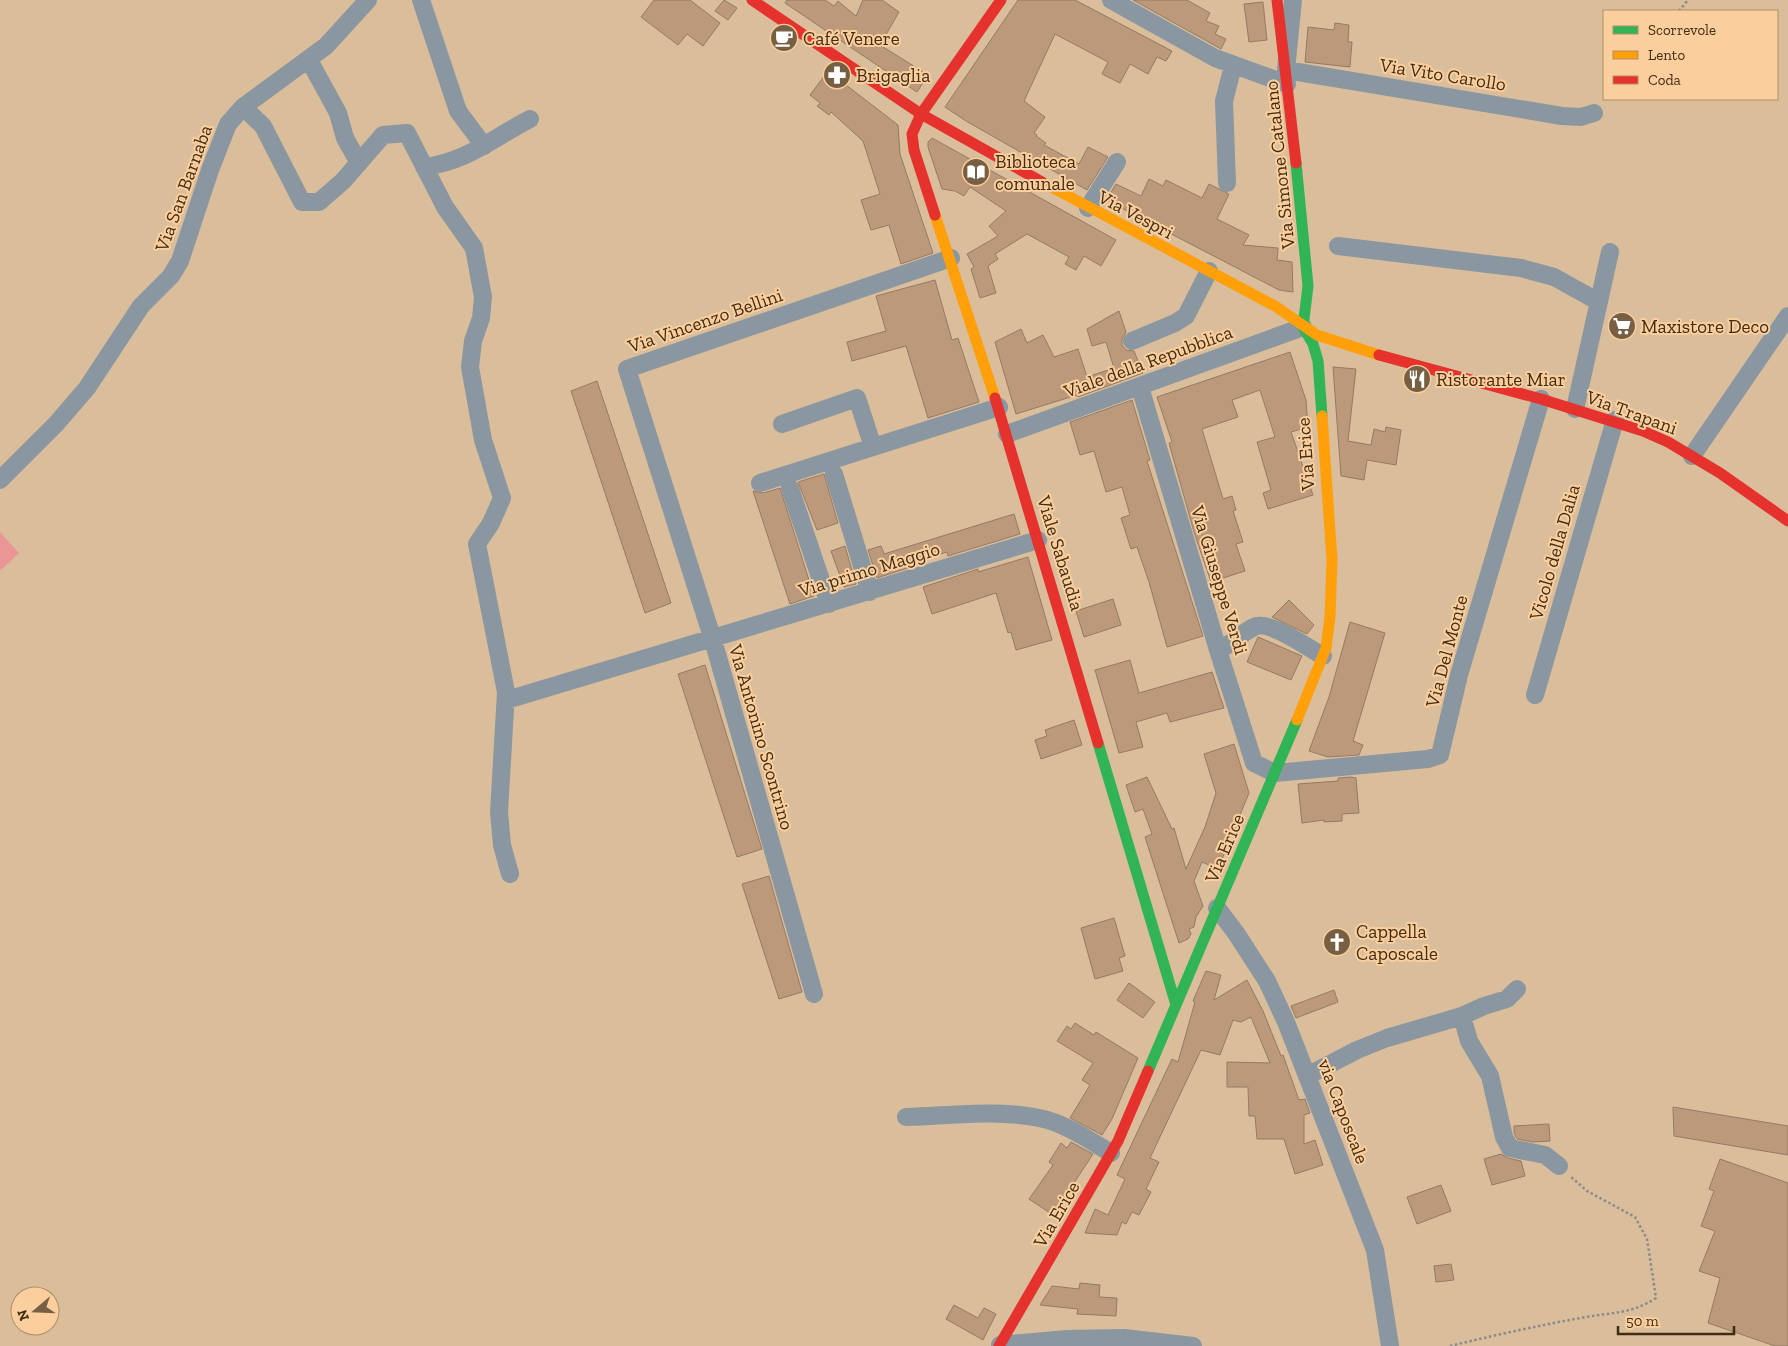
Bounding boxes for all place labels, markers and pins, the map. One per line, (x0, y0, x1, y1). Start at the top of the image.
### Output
cafe icon: Café Venere (769, 23, 799, 53)
place label: Café Venere (803, 27, 900, 50)
pharmacy icon: Brigaglia (822, 60, 852, 90)
place label: Brigaglia (856, 64, 930, 87)
place label: Biblioteca comunale (995, 150, 1076, 195)
library icon: Biblioteca comunale (961, 157, 991, 187)
supermarket icon: Maxistore Deco (1607, 311, 1637, 341)
place label: Maxistore Deco (1641, 315, 1769, 338)
restaurant icon: Ristorante Miar (1402, 364, 1432, 394)
place label: Ristorante Miar (1436, 368, 1566, 391)
place label: Cappella Caposcale (1356, 920, 1438, 965)
church icon: Cappella Caposcale (1322, 927, 1352, 957)

